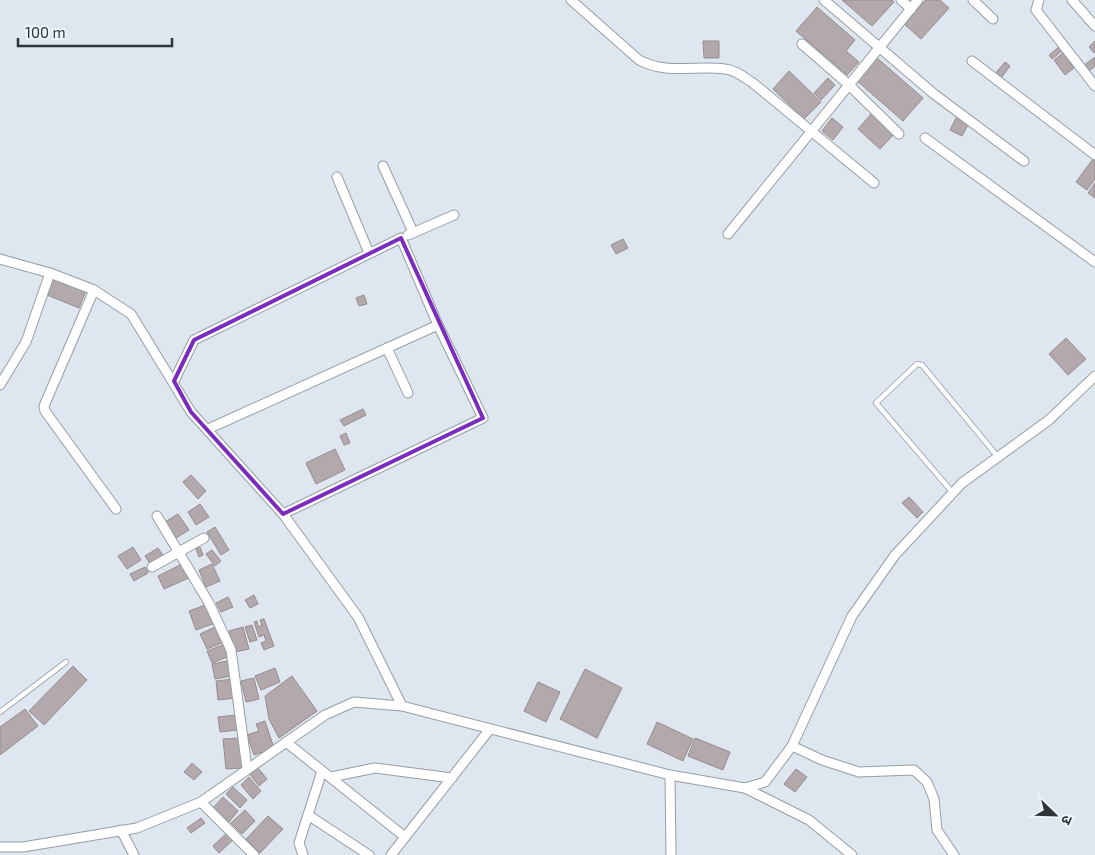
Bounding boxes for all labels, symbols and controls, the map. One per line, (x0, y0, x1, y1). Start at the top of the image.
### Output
scale bar (18, 15, 171, 47)
text: 100 m (25, 23, 66, 41)
north arrow (1030, 790, 1080, 840)
text: उ (1058, 813, 1077, 828)

